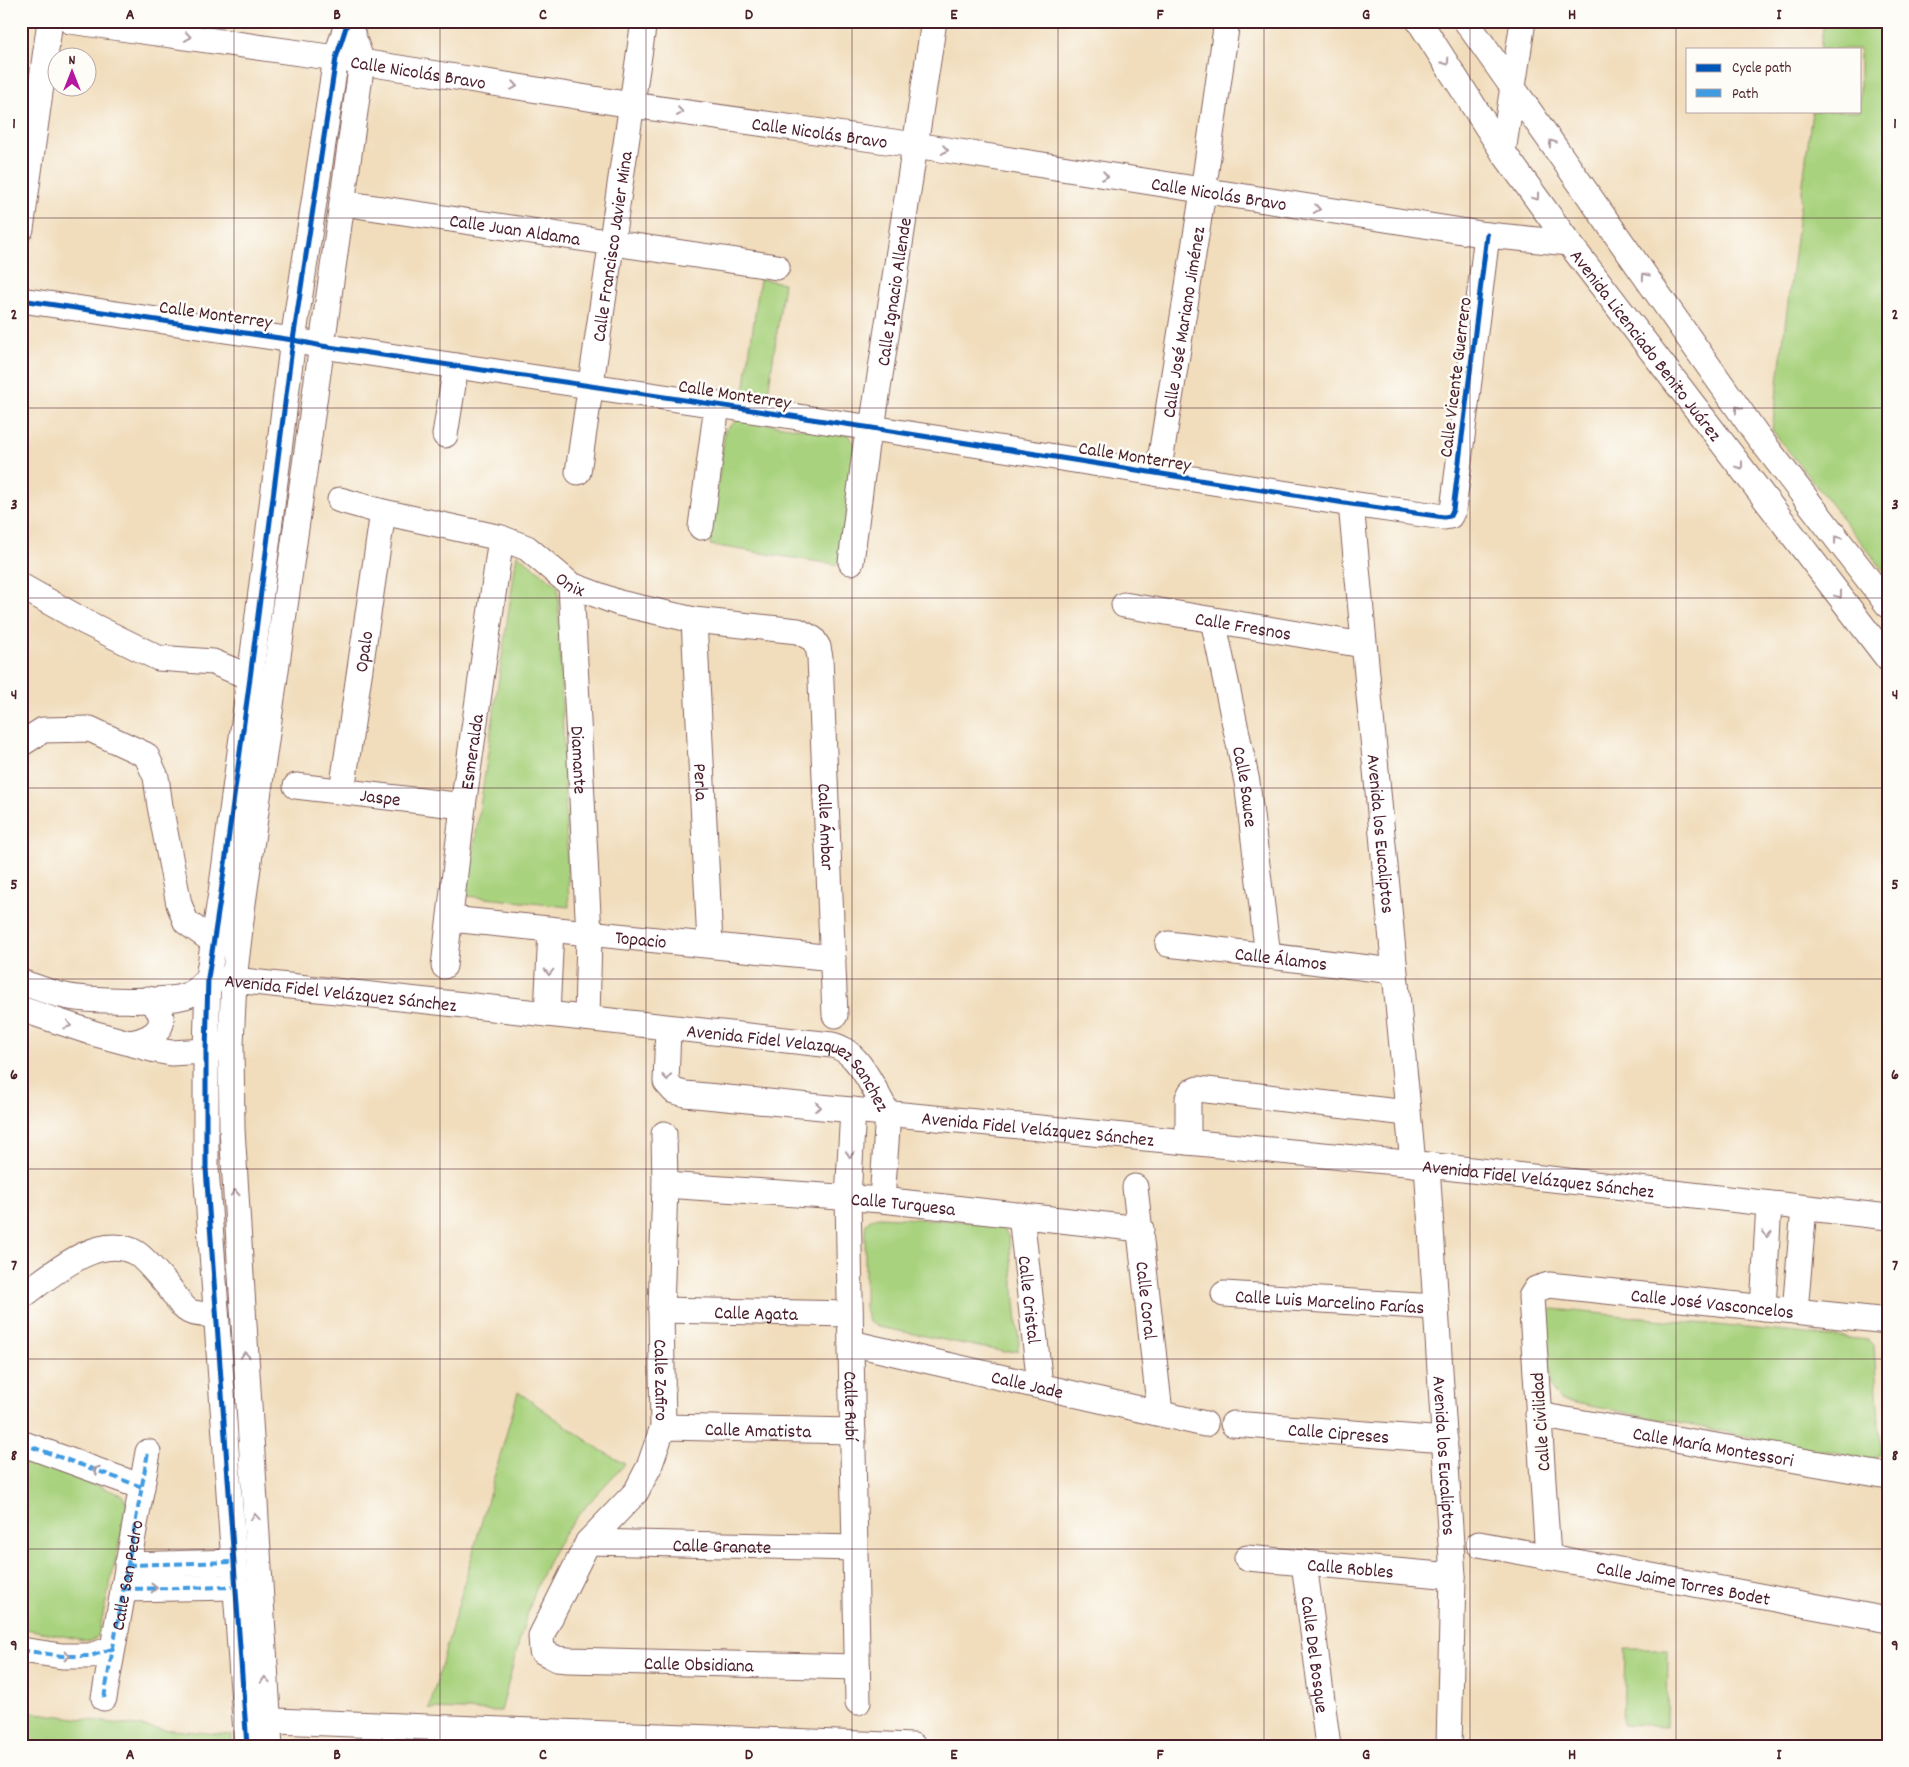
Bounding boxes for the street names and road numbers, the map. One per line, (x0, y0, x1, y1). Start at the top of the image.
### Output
street label: Calle Nicolás Bravo (348, 50, 488, 99)
street label: Calle Nicolás Bravo (750, 112, 889, 158)
street label: Calle Francisco Javier Mina (587, 149, 642, 344)
street label: Calle Nicolás Bravo (1149, 172, 1288, 220)
street label: Calle Juan Aldama (447, 209, 583, 255)
street label: Calle Ignacio Allende (872, 216, 921, 368)
street label: Calle José Mariano Jiménez (1157, 225, 1214, 420)
street label: Avenida Licenciado Benito Juárez (1562, 245, 1727, 448)
street label: Calle Monterrey (157, 295, 274, 338)
street label: Calle Vicente Guerrero (1434, 296, 1481, 459)
street label: Calle Monterrey (676, 374, 793, 419)
street label: Calle Monterrey (1076, 436, 1193, 481)
street label: Onix (548, 567, 588, 606)
street label: Calle Fresnos (1193, 607, 1293, 650)
street label: Opalo (350, 629, 382, 675)
street label: Esmeralda (455, 711, 493, 792)
street label: Diamante (561, 725, 592, 795)
street label: Calle Sauce (1223, 744, 1262, 829)
street label: Avenida los Eucaliptos (1358, 753, 1399, 915)
street label: Perla (684, 763, 713, 802)
street label: Calle Ámbar (808, 783, 839, 871)
street label: Jaspe (358, 784, 402, 815)
street label: Topacio (614, 926, 668, 958)
street label: Calle Álamos (1233, 942, 1329, 980)
street label: Avenida Fidel Velázquez Sánchez (224, 969, 458, 1021)
street label: Avenida Fidel Velazquez Sanchez (685, 1019, 894, 1117)
street label: Avenida Fidel Velázquez Sánchez (920, 1107, 1155, 1156)
street label: Avenida Fidel Velázquez Sánchez (1421, 1155, 1655, 1208)
street label: Calle Turquesa (850, 1188, 958, 1225)
street label: Calle Cristal (1009, 1254, 1045, 1346)
street label: Calle Coral (1126, 1260, 1162, 1342)
street label: Calle José Vasconcelos (1629, 1284, 1795, 1328)
street label: Calle Luis Marcelino Farías (1234, 1285, 1425, 1323)
street label: Calle Agata (714, 1301, 799, 1330)
street label: Calle Zafiro (644, 1339, 673, 1421)
street label: Calle Jade (988, 1365, 1065, 1408)
street label: Calle Rubí (834, 1371, 863, 1442)
street label: Calle Civilidad (1526, 1371, 1559, 1472)
street label: Avenida los Eucaliptos (1423, 1375, 1460, 1536)
street label: Calle Amatista (704, 1418, 813, 1447)
street label: Calle Cipreses (1287, 1418, 1390, 1453)
street label: Calle María Montessori (1630, 1422, 1796, 1476)
street label: Calle San Pedro (106, 1518, 153, 1633)
street label: Calle Granate (672, 1534, 772, 1563)
street label: Calle Robles (1306, 1553, 1395, 1588)
street label: Calle Jaime Torres Bodet (1594, 1556, 1772, 1615)
street label: Calle Del Bosque (1291, 1595, 1334, 1715)
street label: Calle Obsidiana (644, 1652, 755, 1682)

